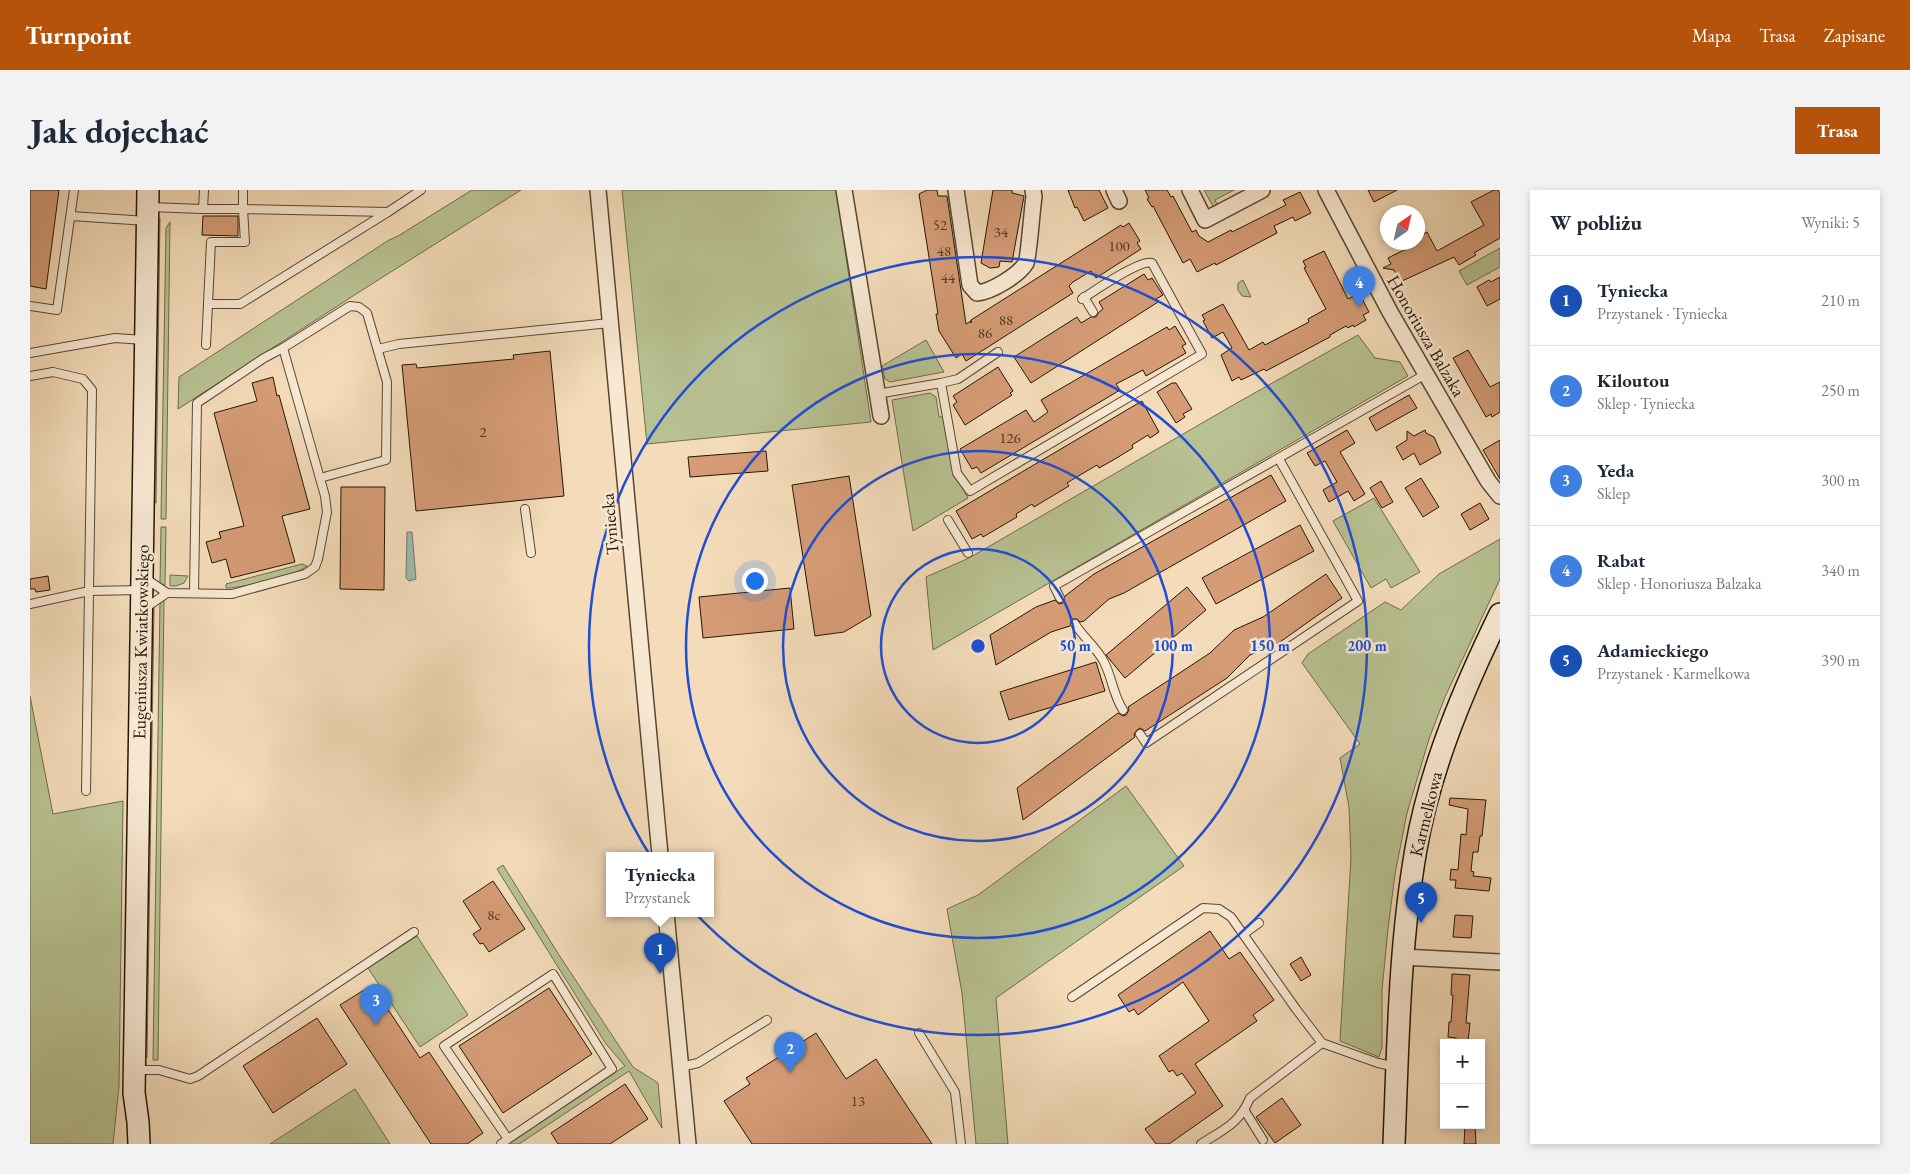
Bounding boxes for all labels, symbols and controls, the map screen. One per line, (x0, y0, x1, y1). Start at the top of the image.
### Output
text: Turnpoint (25, 20, 131, 51)
text: Mapa (1692, 24, 1731, 47)
text: Trasa (1759, 24, 1796, 47)
text: Zapisane (1824, 24, 1885, 47)
button: Trasa (1795, 107, 1880, 154)
text: Jak dojechać (30, 108, 209, 153)
north arrow (1380, 205, 1425, 250)
text: W pobliżu (1550, 209, 1642, 236)
text: Wyniki: 5 (1801, 212, 1860, 233)
house number: 52 (933, 215, 948, 234)
house number: 34 (994, 222, 1009, 241)
house number: 100 (1108, 236, 1130, 255)
house number: 48 (937, 241, 951, 260)
pin: 4 (1343, 266, 1375, 307)
house number: 44 (941, 268, 956, 287)
street label: Honoriusza Balzaka (1382, 271, 1471, 401)
text: Tyniecka (1597, 278, 1668, 303)
text: 1 (1562, 290, 1570, 311)
text: 210 m (1821, 290, 1860, 311)
text: Przystanek · Tyniecka (1597, 303, 1728, 324)
house number: 88 (999, 310, 1013, 329)
house number: 86 (978, 323, 992, 342)
text: Kiloutou (1597, 368, 1669, 393)
text: 2 (1562, 380, 1570, 401)
text: 250 m (1821, 380, 1860, 401)
text: Sklep · Tyniecka (1597, 393, 1695, 414)
house number: 2 (479, 422, 487, 441)
house number: 126 (999, 428, 1021, 447)
text: Yeda (1597, 458, 1634, 483)
text: 3 (1562, 470, 1570, 491)
text: 300 m (1821, 470, 1860, 491)
text: Sklep (1597, 483, 1630, 504)
street label: Tyniecka (595, 491, 624, 556)
street label: Eugeniusza Kwiatkowskiego (127, 544, 154, 740)
text: Rabat (1597, 548, 1645, 573)
text: 4 (1562, 560, 1570, 581)
text: 340 m (1821, 560, 1860, 581)
your location (742, 568, 768, 594)
text: Sklep · Honoriusza Balzaka (1597, 573, 1762, 594)
text: 50 m (1059, 636, 1091, 655)
text: 100 m (1153, 636, 1193, 655)
text: 150 m (1250, 636, 1290, 655)
text: 200 m (1347, 636, 1387, 655)
centre of rings (969, 637, 987, 655)
text: Adamieckiego (1597, 638, 1708, 663)
text: 5 (1562, 650, 1570, 671)
text: 390 m (1821, 650, 1860, 671)
text: Przystanek · Karmelkowa (1597, 663, 1750, 684)
street label: Karmelkowa (1404, 768, 1447, 859)
popup (606, 852, 714, 917)
text: Tyniecka (624, 862, 696, 887)
pin: 5 (1405, 882, 1437, 923)
text: Przystanek (624, 887, 690, 908)
house number: 8c (487, 905, 501, 924)
pin: 1 (644, 933, 676, 974)
pin: 3 (360, 984, 392, 1025)
pin: 2 (774, 1032, 806, 1073)
map controls (1440, 1039, 1485, 1129)
button: + (1440, 1039, 1485, 1084)
button: − (1440, 1084, 1485, 1129)
house number: 13 (851, 1091, 865, 1110)

